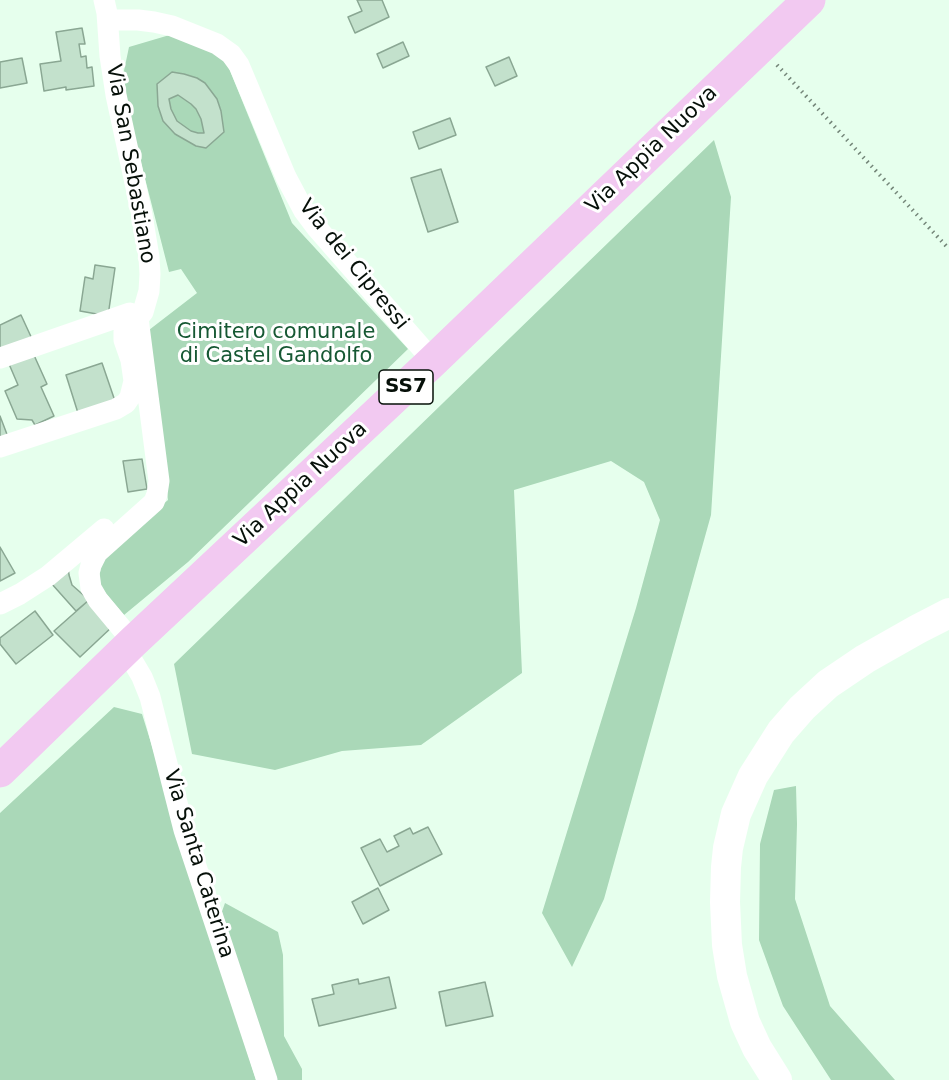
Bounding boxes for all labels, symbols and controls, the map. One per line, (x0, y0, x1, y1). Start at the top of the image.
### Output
street label: Via San Sebastiano (100, 62, 160, 266)
street label: Via Appia Nuova (581, 81, 723, 219)
street label: Via dei Cipressi (293, 195, 413, 335)
park label: Cimitero comunale di Castel Gandolfo (177, 320, 375, 370)
road number: SS7 (379, 370, 433, 404)
street label: Via Appia Nuova (229, 417, 373, 553)
street label: Via Santa Caterina (157, 767, 239, 961)

